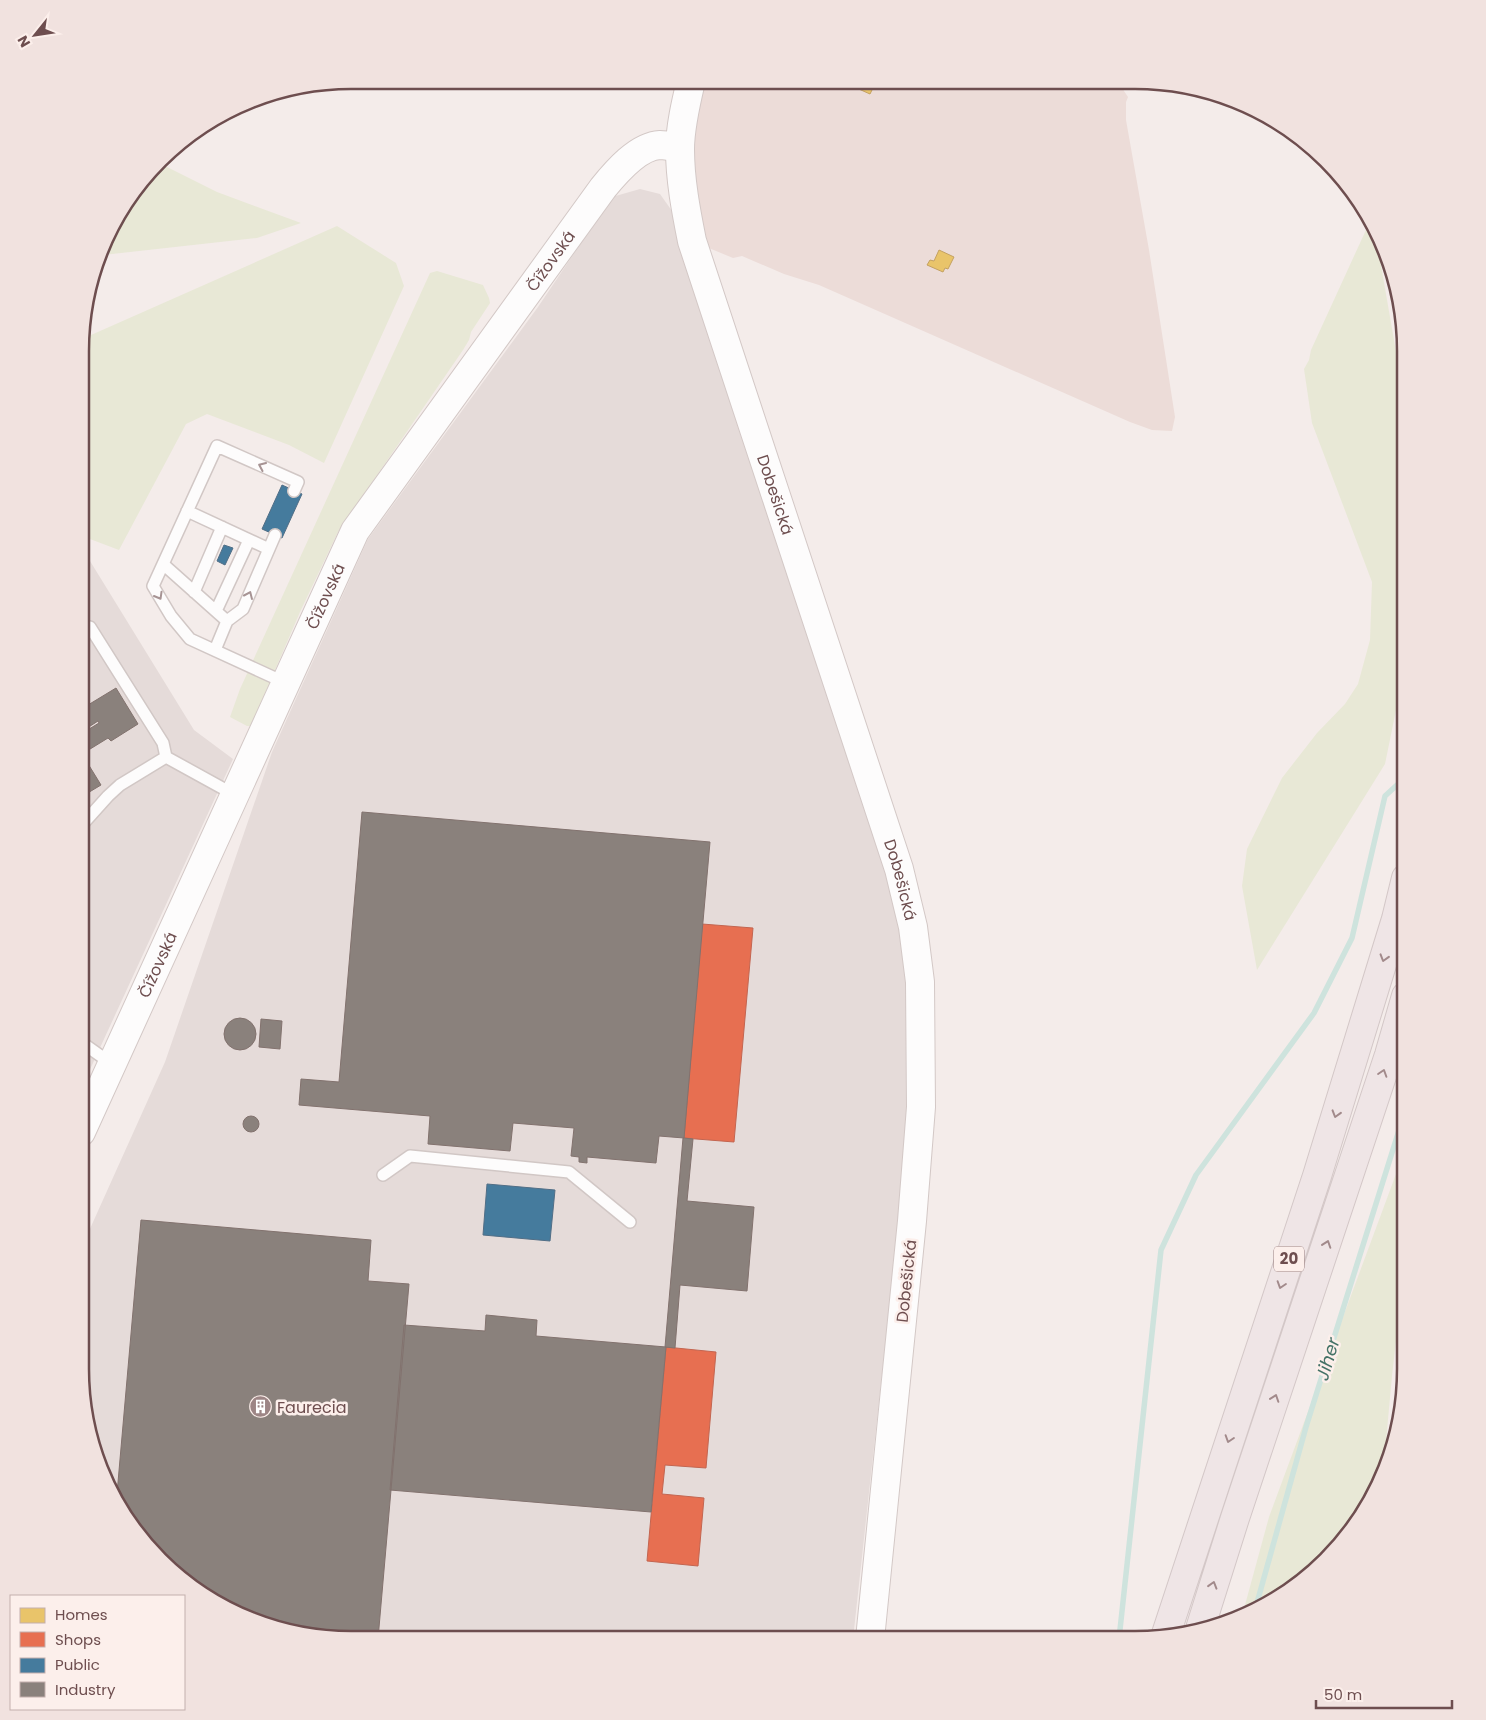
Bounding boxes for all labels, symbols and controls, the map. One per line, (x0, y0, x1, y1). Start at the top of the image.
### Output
north arrow (10, 10, 60, 60)
text: N (12, 32, 35, 51)
street label: Čížovská (521, 226, 581, 296)
street label: Dobešická (751, 452, 799, 538)
one-way arrow (258, 462, 267, 473)
street label: Čížovská (301, 560, 351, 633)
one-way arrow (153, 591, 163, 600)
one-way arrow (242, 591, 253, 600)
street label: Dobešická (878, 836, 922, 923)
street label: Čížovská (133, 928, 183, 1002)
one-way arrow (1380, 954, 1390, 962)
one-way arrow (1378, 1069, 1388, 1077)
one-way arrow (1332, 1109, 1342, 1117)
street label: Dobešická (891, 1238, 922, 1324)
one-way arrow (1321, 1240, 1331, 1248)
road number: 20 (1274, 1246, 1304, 1272)
one-way arrow (1276, 1280, 1286, 1289)
water label: Jiher (1309, 1333, 1346, 1383)
one-way arrow (1269, 1394, 1279, 1402)
building icon: Faurecia (249, 1395, 273, 1419)
place label: Faurecia (277, 1396, 346, 1419)
one-way arrow (1225, 1434, 1235, 1443)
one-way arrow (1208, 1582, 1218, 1590)
legend (10, 1595, 185, 1710)
text: Homes (55, 1604, 108, 1625)
text: Shops (55, 1629, 101, 1650)
text: Public (55, 1654, 100, 1675)
scale bar (1316, 1678, 1452, 1710)
text: Industry (55, 1679, 116, 1700)
text: 50 m (1324, 1684, 1362, 1705)

